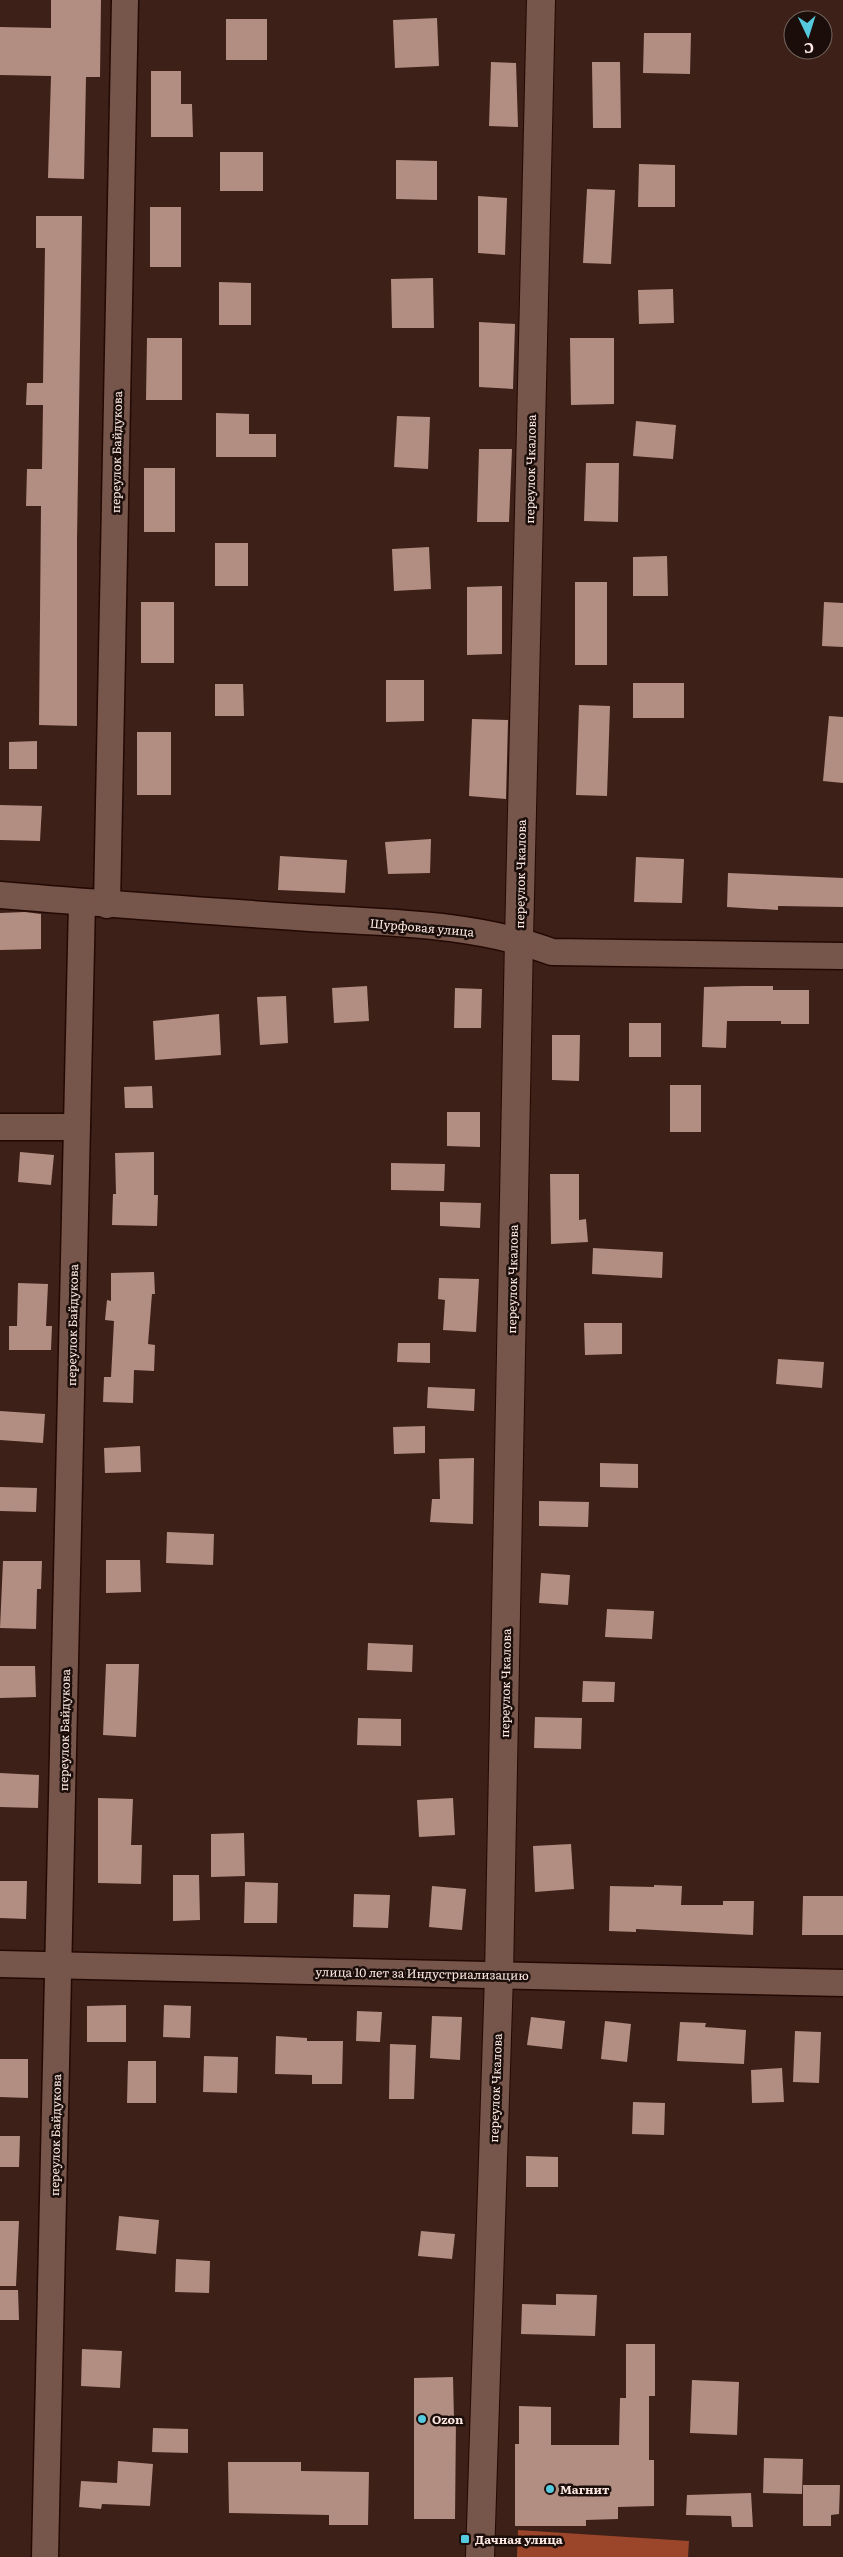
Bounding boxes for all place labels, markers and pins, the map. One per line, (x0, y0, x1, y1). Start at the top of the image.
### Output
place label: Ozon (432, 2410, 464, 2428)
marker: Ozon (416, 2413, 428, 2425)
place label: Магнит (560, 2480, 610, 2498)
marker: Магнит (544, 2483, 556, 2495)
place label: Дачная улица (475, 2530, 563, 2548)
marker: Дачная улица (459, 2533, 471, 2545)

